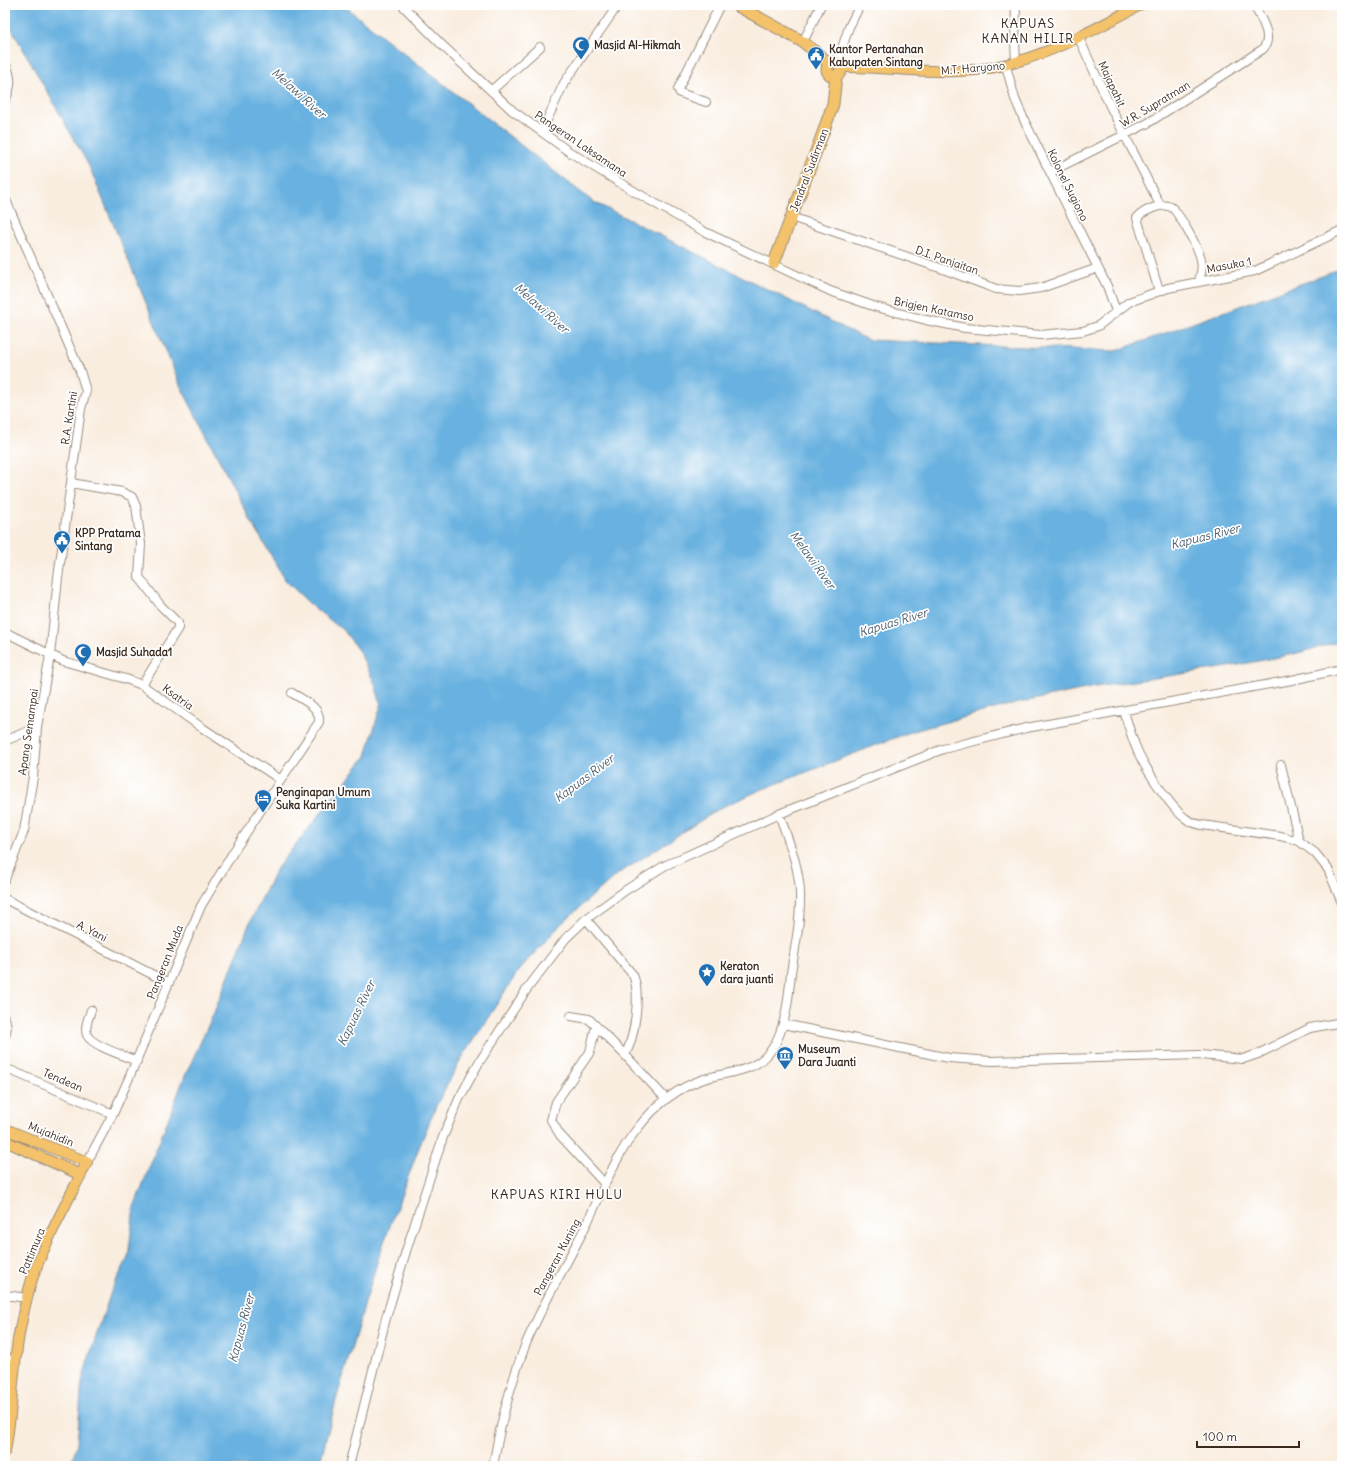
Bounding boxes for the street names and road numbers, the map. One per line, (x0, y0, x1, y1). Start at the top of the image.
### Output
street label: M.T. Haryono (940, 58, 1006, 78)
street label: Majapahit (1095, 59, 1129, 109)
street label: W.R. Supratman (1117, 78, 1193, 130)
street label: Pangeran Laksamana (532, 108, 630, 180)
street label: Jendral Sudirman (787, 126, 831, 214)
street label: Kolonel Sugiono (1044, 147, 1092, 223)
street label: D.I. Panjaitan (913, 243, 981, 277)
street label: Masuka 1 (1205, 254, 1253, 276)
street label: Brigjen Katamso (893, 294, 975, 324)
street label: R.A. Kartini (58, 390, 80, 446)
street label: Ksatria (160, 681, 196, 713)
street label: Apang Semampai (15, 688, 41, 776)
street label: A. Yani (74, 917, 110, 945)
street label: Pangeran Muda (144, 923, 186, 1001)
street label: Tendean (41, 1065, 85, 1095)
street label: Mujahidin (26, 1118, 76, 1150)
street label: Pangeran Kuning (531, 1216, 583, 1298)
street label: Pattimura (16, 1226, 48, 1276)

